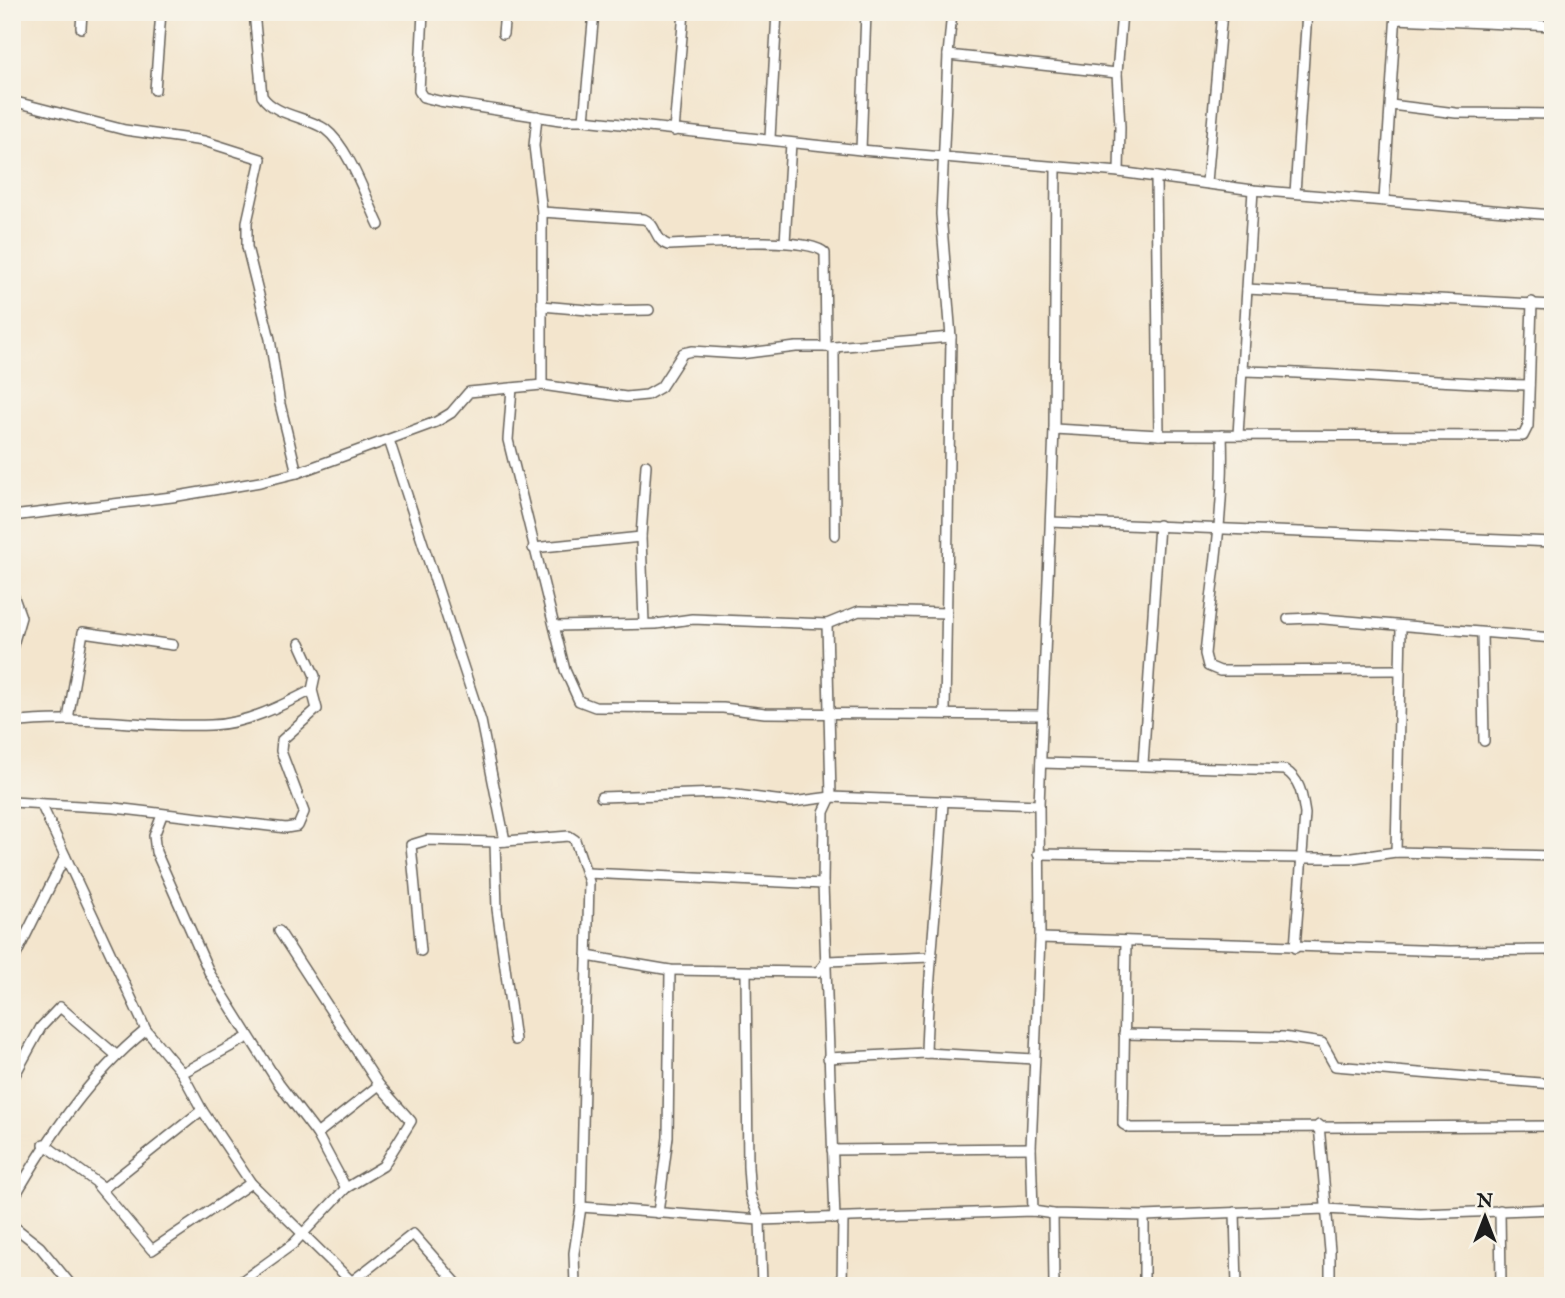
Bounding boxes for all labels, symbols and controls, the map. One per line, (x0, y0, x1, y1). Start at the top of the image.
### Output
north arrow (1450, 1182, 1520, 1252)
text: N (1476, 1190, 1494, 1214)

